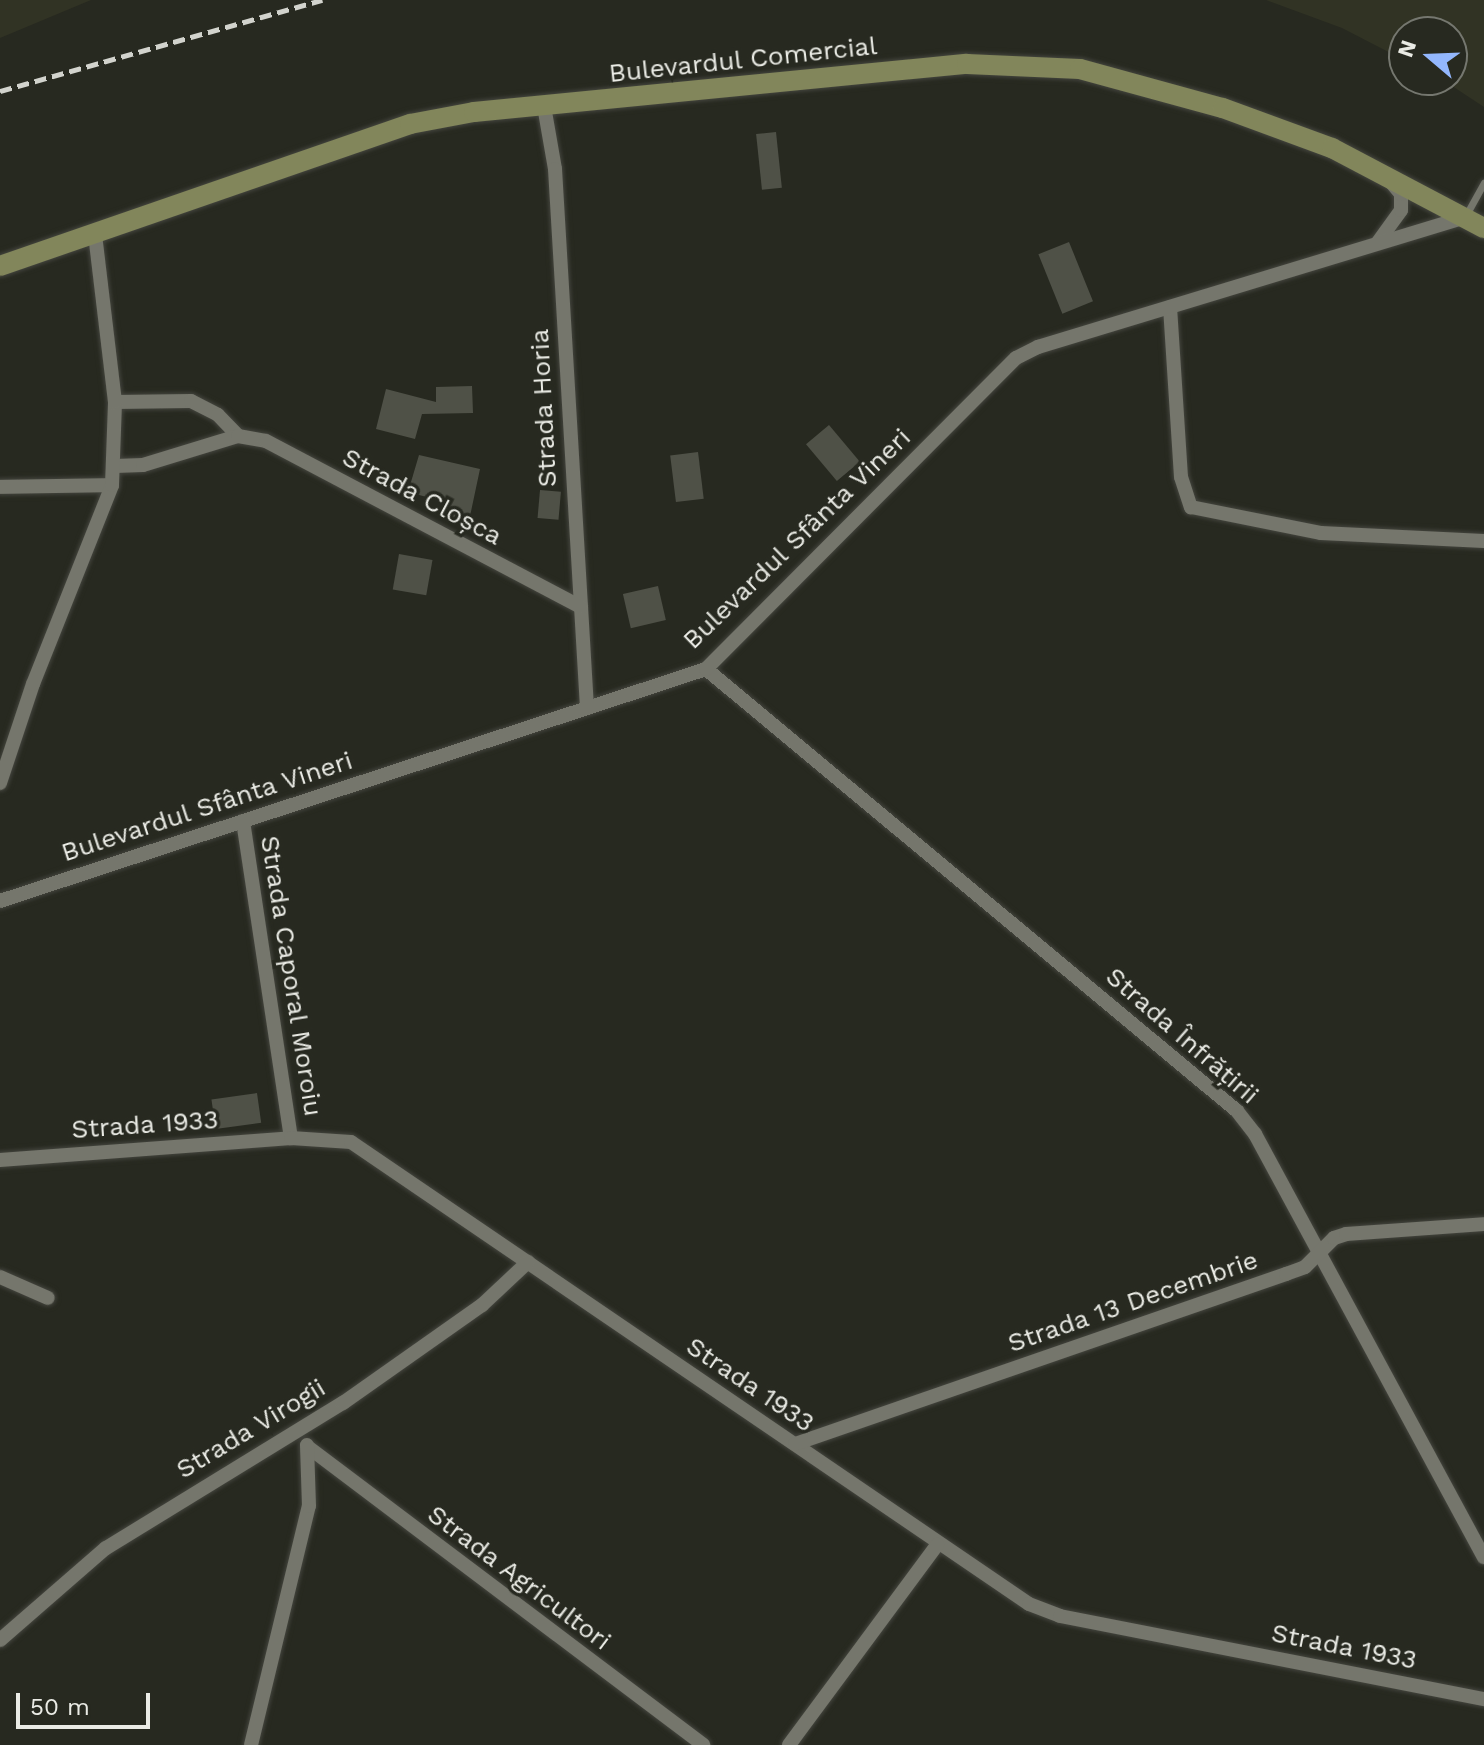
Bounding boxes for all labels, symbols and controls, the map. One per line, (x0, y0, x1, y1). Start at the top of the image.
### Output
north arrow (1388, 16, 1468, 96)
street label: Bulevardul Comercial (607, 30, 879, 90)
text: N (1392, 37, 1421, 60)
street label: Strada Horia (524, 328, 564, 488)
street label: Bulevardul Sfânta Vineri (676, 421, 918, 657)
street label: Strada Cloșca (337, 442, 507, 552)
street label: Bulevardul Sfânta Vineri (56, 745, 358, 869)
street label: Strada Caporal Moroiu (253, 833, 329, 1119)
street label: Strada Înfrățirii (1099, 961, 1265, 1111)
street label: Strada 1933 (70, 1104, 220, 1146)
street label: Strada 13 Decembrie (1003, 1244, 1263, 1360)
street label: Strada 1933 (680, 1331, 820, 1439)
street label: Strada Virogii (170, 1372, 332, 1486)
street label: Strada Agricultori (421, 1498, 617, 1658)
street label: Strada 1933 (1268, 1618, 1420, 1676)
scale bar (20, 1677, 154, 1727)
text: 50 m (30, 1693, 90, 1721)

